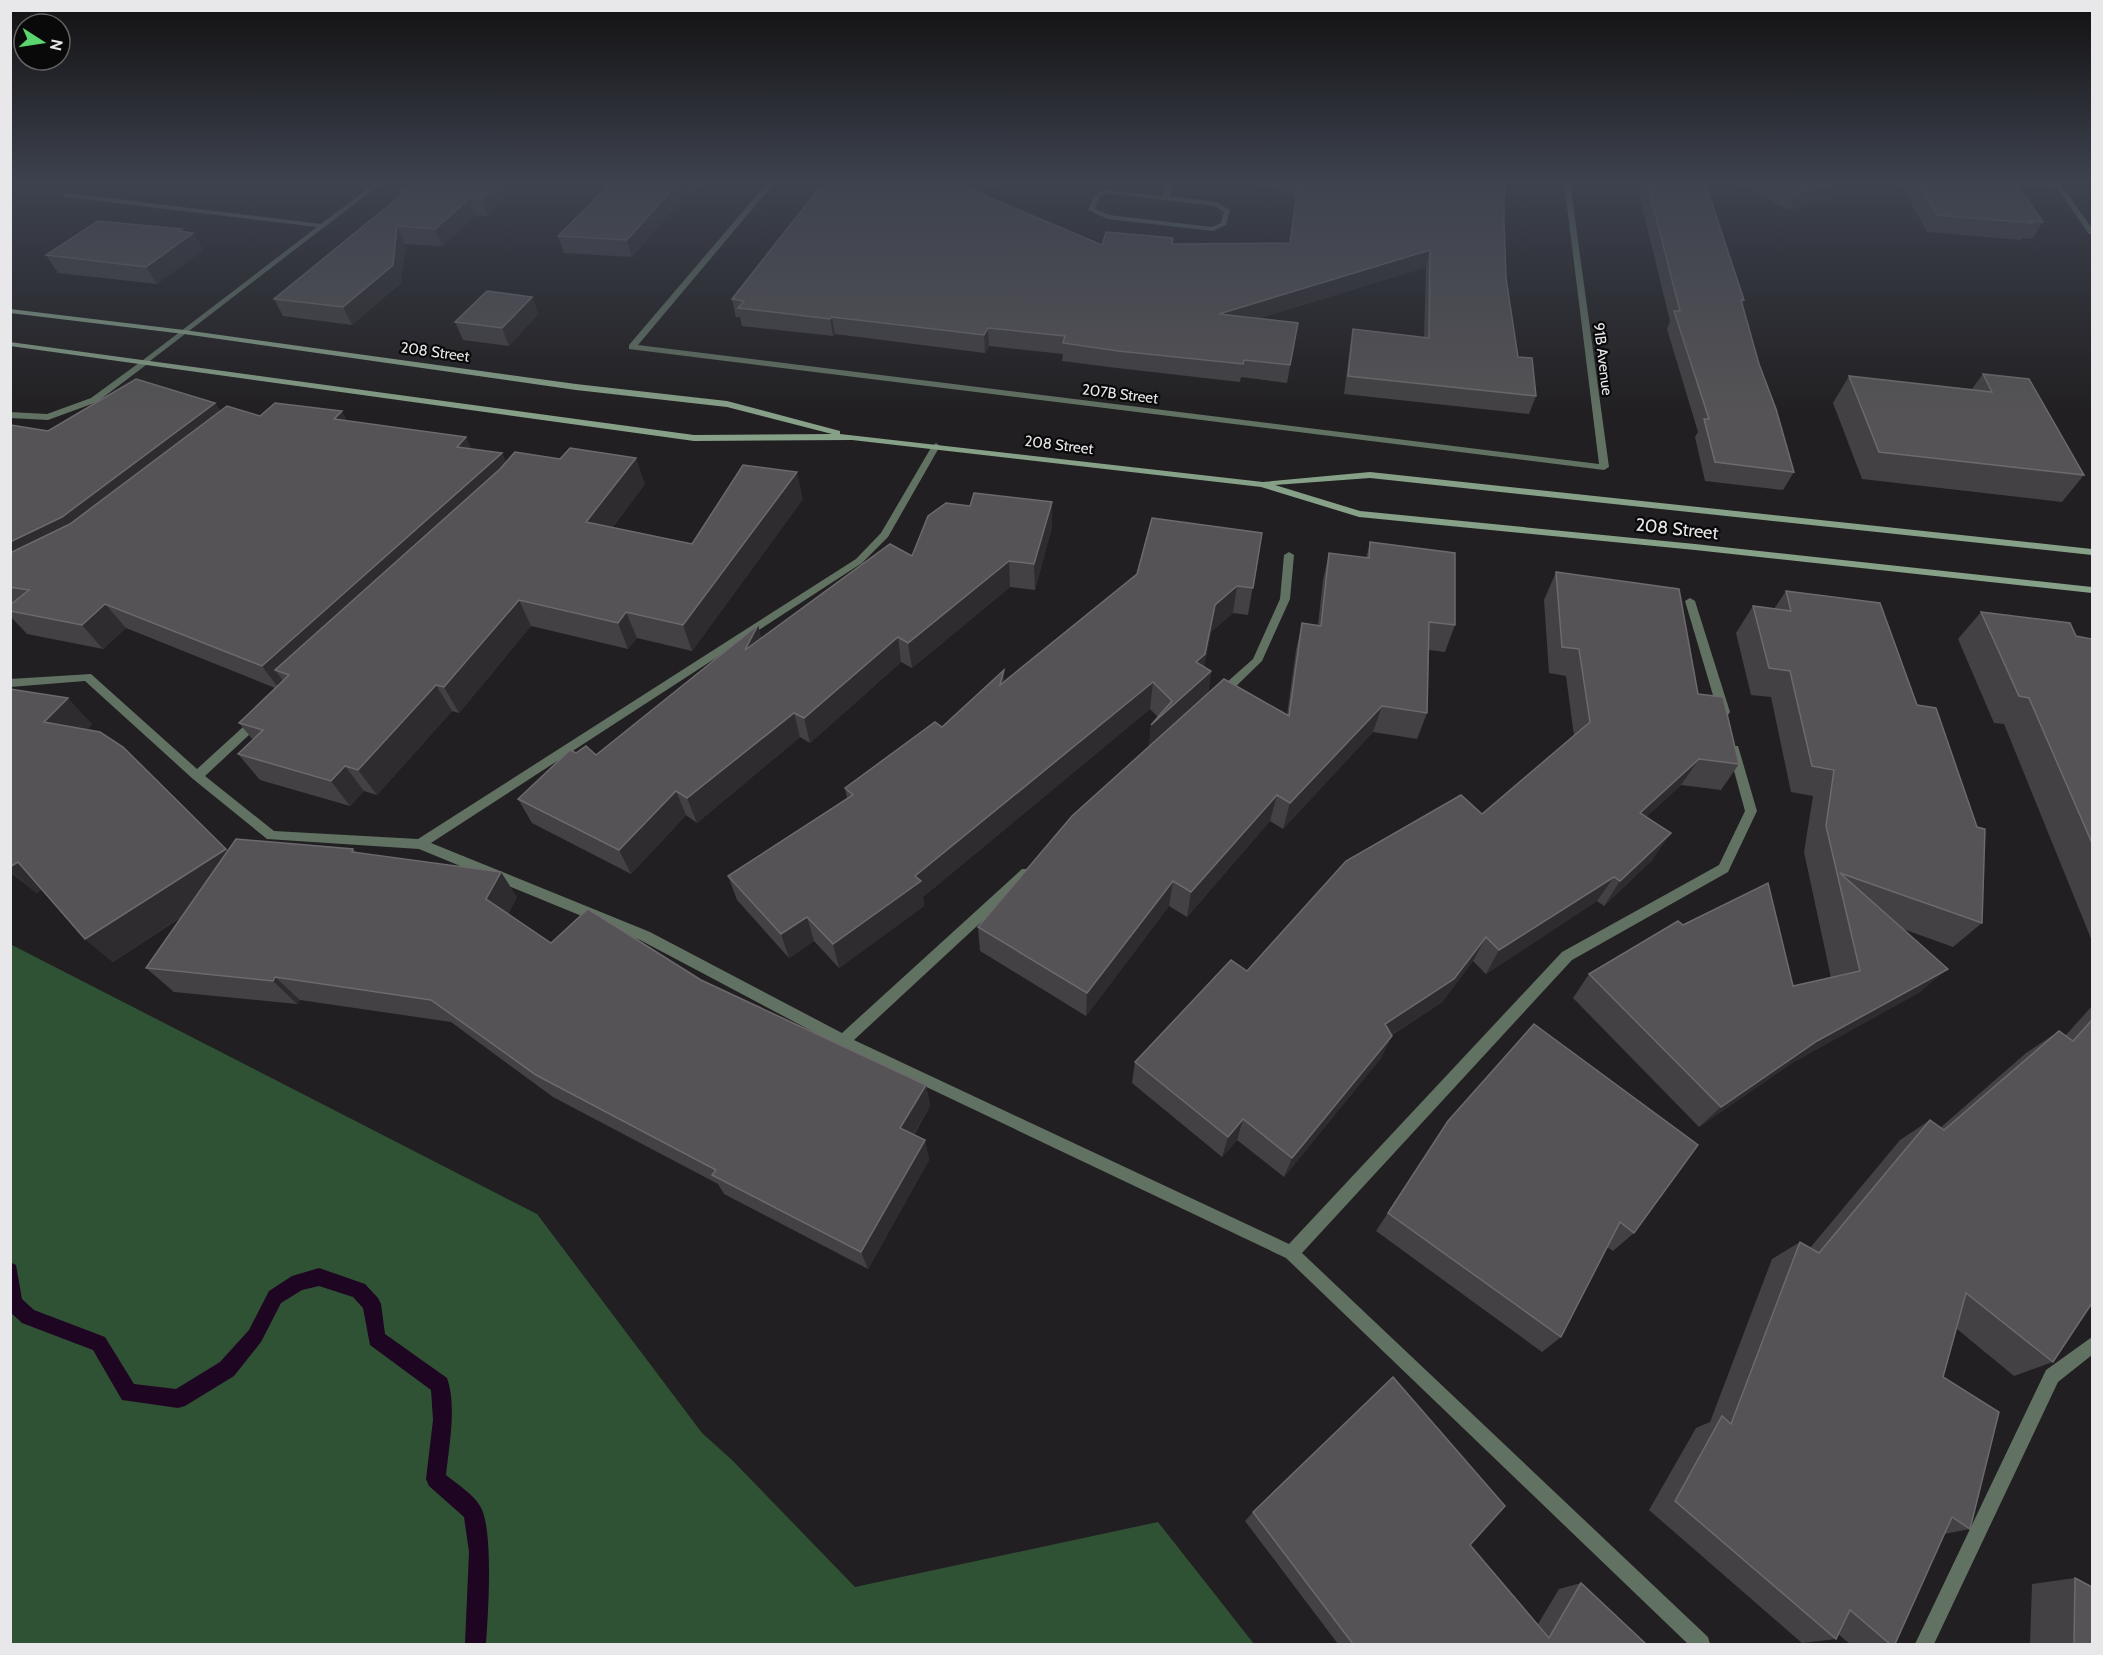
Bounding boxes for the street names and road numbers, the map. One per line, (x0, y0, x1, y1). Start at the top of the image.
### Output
street label: 91B Avenue (1590, 322, 1616, 397)
street label: 208 Street (399, 338, 471, 366)
street label: 207B Street (1081, 380, 1159, 408)
street label: 208 Street (1023, 432, 1095, 458)
street label: 208 Street (1634, 514, 1720, 544)

